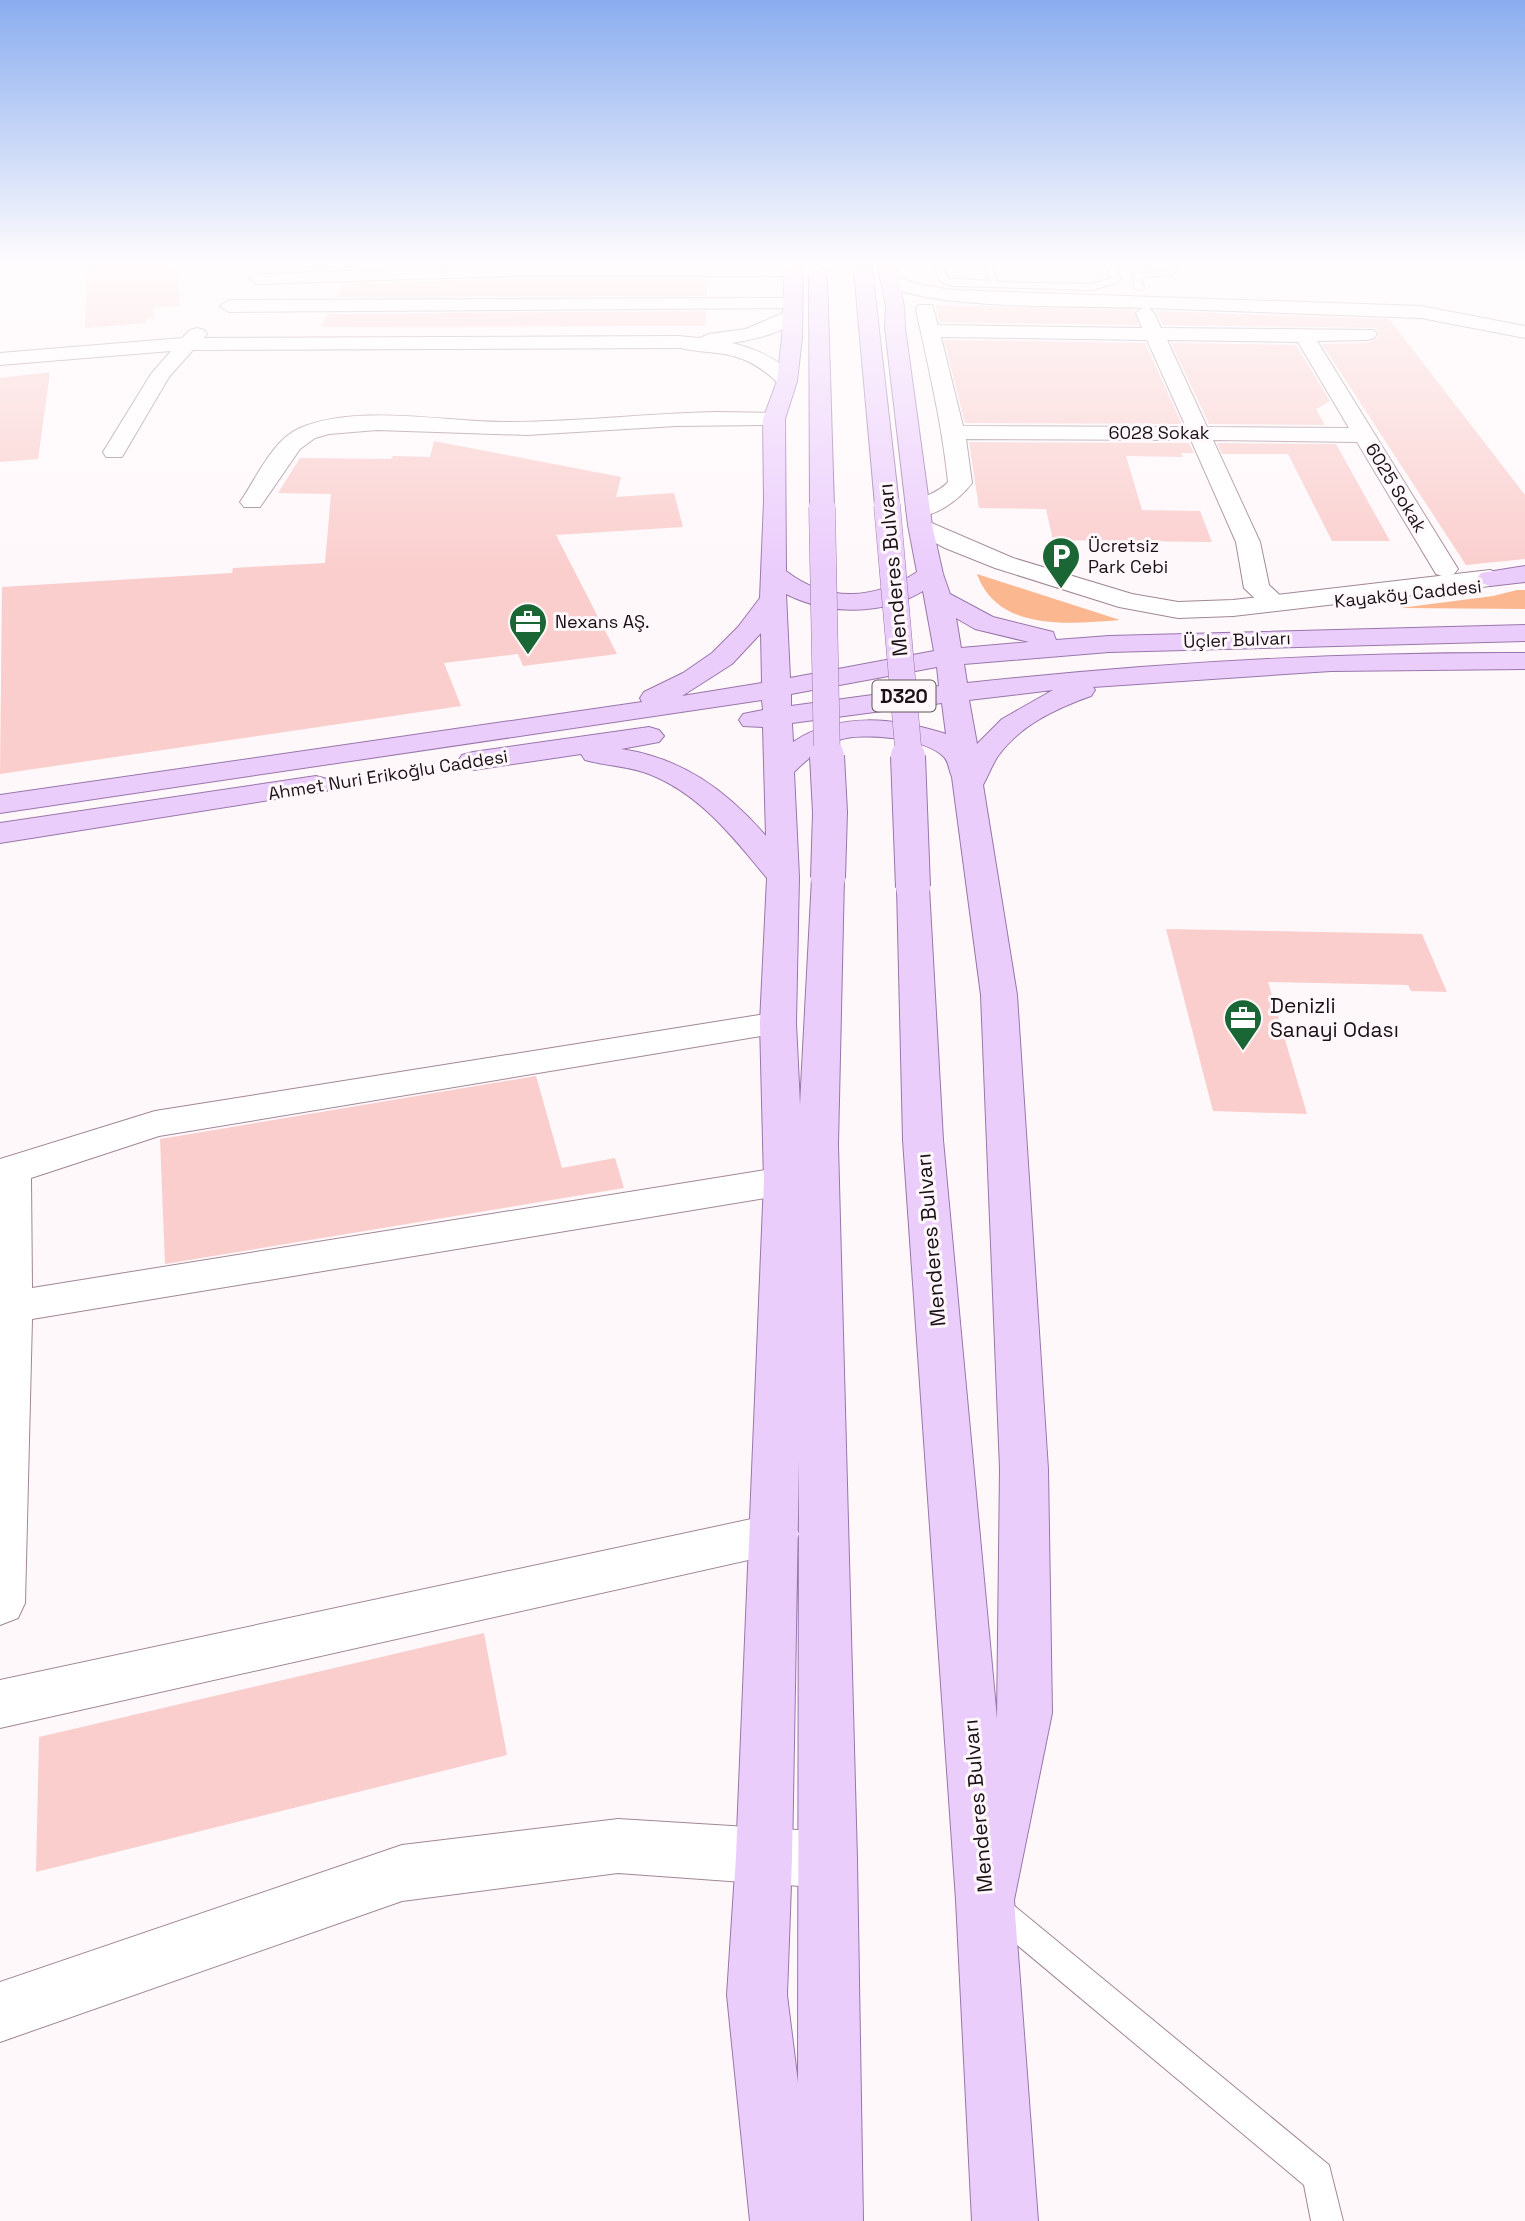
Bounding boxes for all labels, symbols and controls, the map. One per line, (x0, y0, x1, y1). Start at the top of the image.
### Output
street label: 6028 Sokak (1109, 421, 1210, 444)
street label: 6025 Sokak (1361, 439, 1432, 537)
street label: Menderes Bulvarı (871, 482, 914, 658)
place label: Ücretsiz Park Cebi (1088, 534, 1168, 578)
parking icon: Ücretsiz Park Cebi (1040, 535, 1082, 590)
street label: Kayaköy Caddesi (1333, 574, 1483, 613)
office icon: Nexans AŞ. (507, 601, 549, 656)
place label: Nexans AŞ. (555, 610, 650, 633)
street label: Üçler Bulvarı (1183, 626, 1291, 653)
road number: D320 (872, 680, 936, 712)
street label: Ahmet Nuri Erikoğlu Caddesi (266, 744, 509, 805)
place label: Denizli Sanayi Odası (1270, 992, 1399, 1043)
office icon: Denizli Sanayi Odası (1222, 997, 1264, 1052)
street label: Menderes Bulvarı (909, 1152, 952, 1328)
street label: Menderes Bulvarı (956, 1718, 999, 1894)

